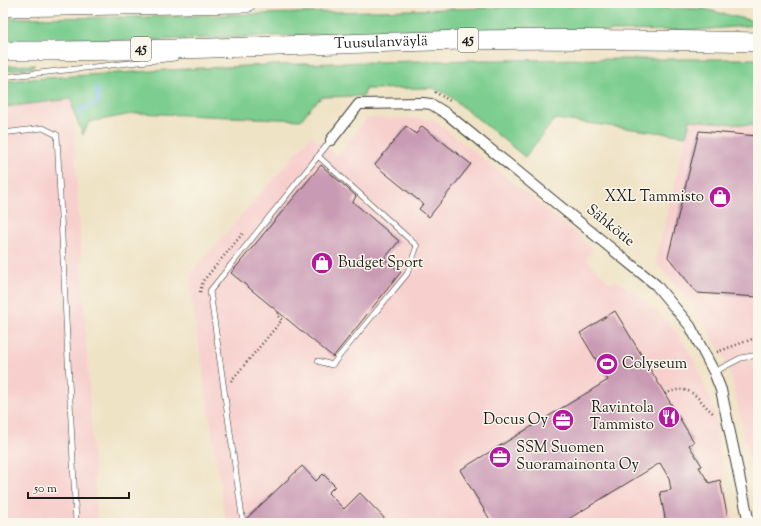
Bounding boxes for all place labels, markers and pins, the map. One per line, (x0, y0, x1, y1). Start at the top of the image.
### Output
shop icon: XXL Tammisto (707, 184, 733, 210)
place label: XXL Tammisto (605, 187, 704, 208)
shop icon: Budget Sport (309, 250, 335, 276)
place label: Budget Sport (338, 253, 423, 274)
sports icon: Colyseum (594, 351, 620, 377)
place label: Colyseum (622, 354, 688, 375)
place label: Ravintola Tammisto (590, 398, 654, 436)
restaurant icon: Ravintola Tammisto (656, 404, 682, 430)
office icon: Docus Oy (550, 407, 576, 433)
place label: Docus Oy (483, 410, 549, 431)
place label: SSM Suomen Suoramainonta Oy (516, 438, 640, 476)
office icon: SSM Suomen Suoramainonta Oy (487, 444, 513, 470)

